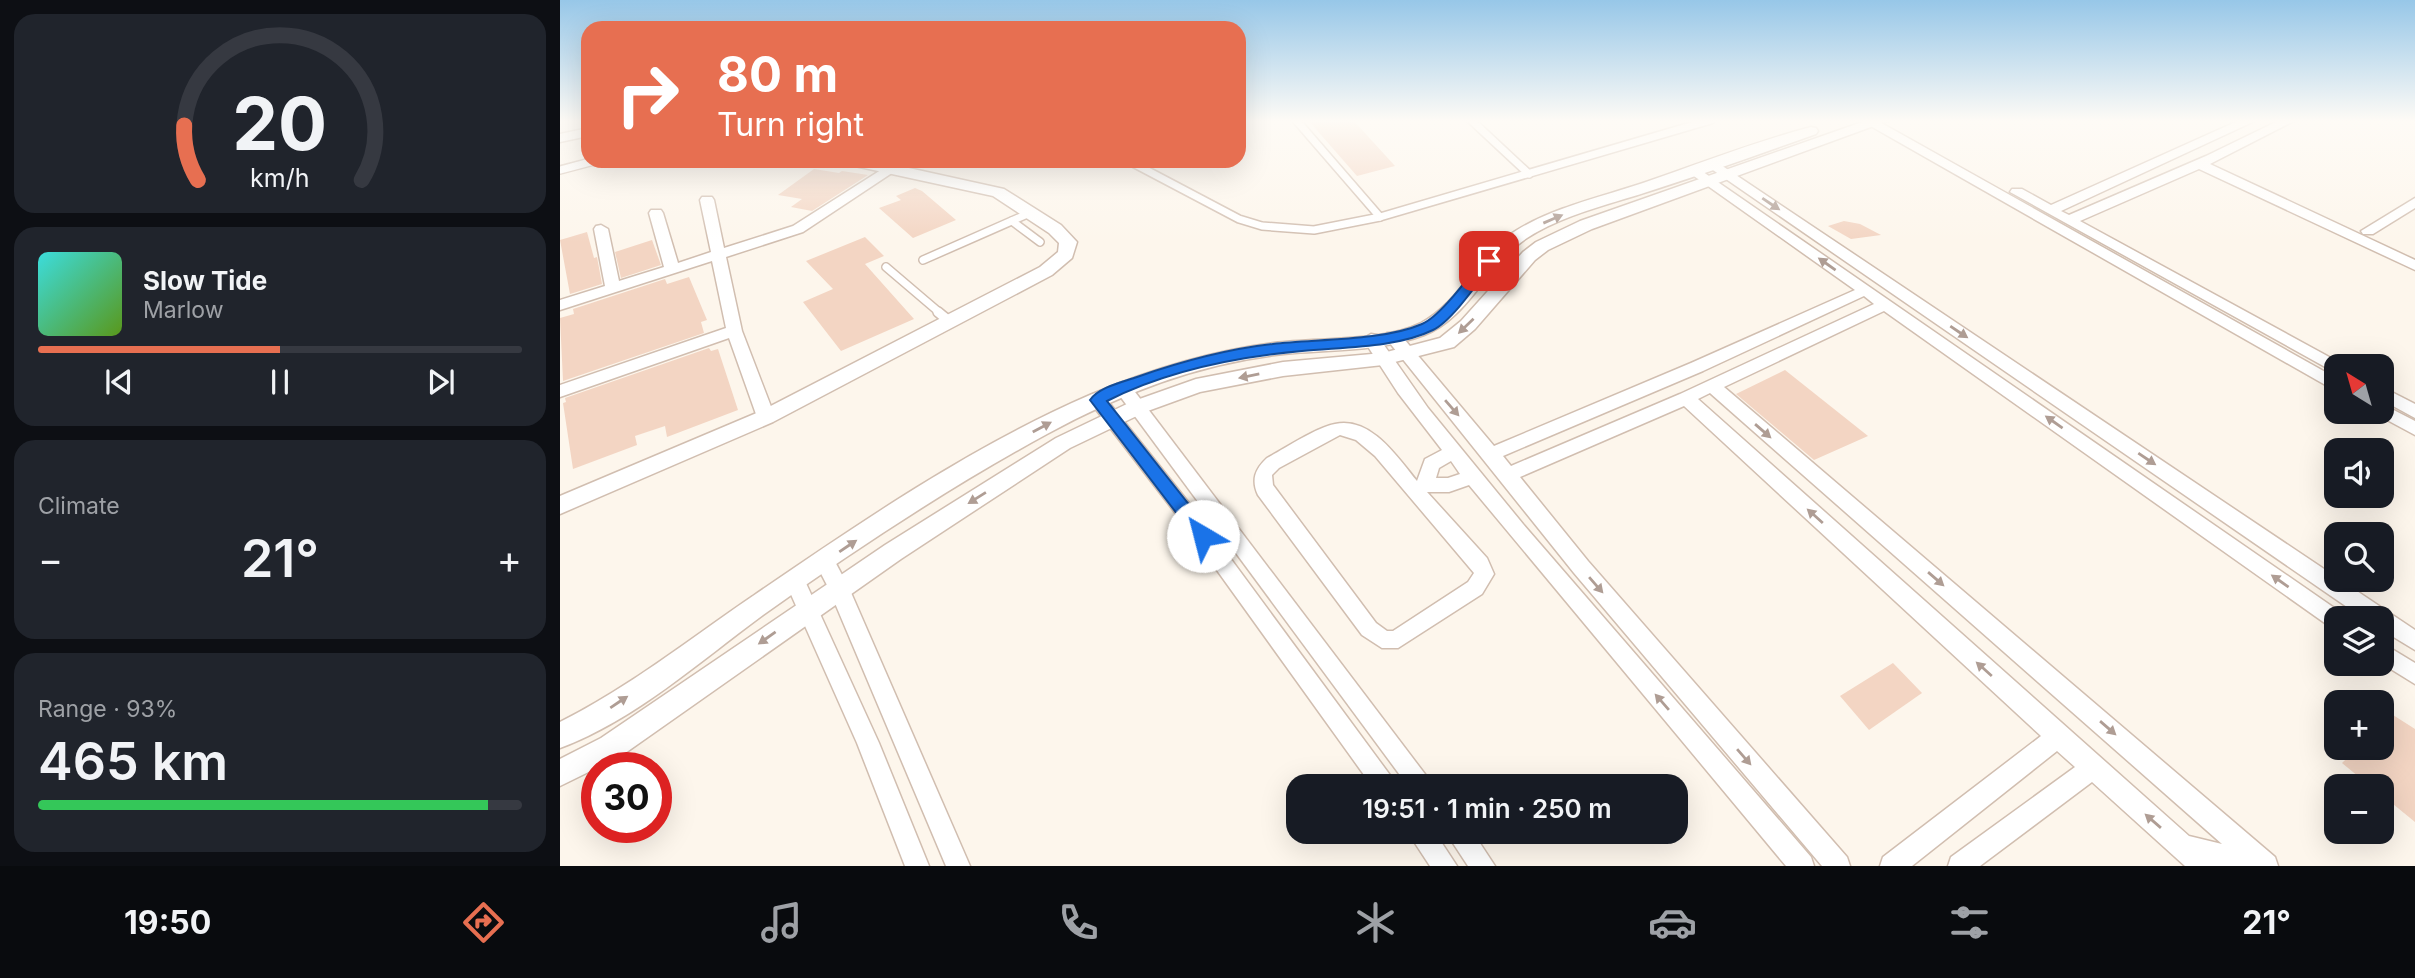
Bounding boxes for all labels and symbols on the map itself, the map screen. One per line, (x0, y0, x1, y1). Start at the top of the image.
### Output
one-way arrow (1761, 197, 1780, 210)
one-way arrow (1543, 214, 1564, 225)
pin (1459, 231, 1519, 291)
one-way arrow (1818, 257, 1836, 271)
one-way arrow (1458, 317, 1475, 333)
one-way arrow (1950, 325, 1968, 339)
north arrow (2324, 354, 2394, 424)
one-way arrow (1238, 371, 1260, 382)
one-way arrow (1444, 400, 1459, 417)
one-way arrow (2045, 415, 2063, 429)
one-way arrow (1032, 422, 1052, 434)
one-way arrow (1755, 423, 1772, 438)
one-way arrow (2137, 453, 2157, 466)
one-way arrow (967, 492, 986, 505)
position arrow (1166, 499, 1240, 573)
one-way arrow (1806, 508, 1824, 524)
one-way arrow (838, 540, 857, 553)
one-way arrow (1927, 571, 1944, 586)
one-way arrow (2271, 574, 2289, 588)
one-way arrow (1588, 576, 1603, 593)
one-way arrow (758, 631, 776, 645)
one-way arrow (1975, 662, 1992, 678)
one-way arrow (1655, 694, 1670, 711)
one-way arrow (610, 695, 628, 709)
one-way arrow (2099, 720, 2117, 736)
one-way arrow (1736, 748, 1752, 766)
speed limit sign: 30 (581, 752, 672, 843)
one-way arrow (2144, 813, 2162, 829)

